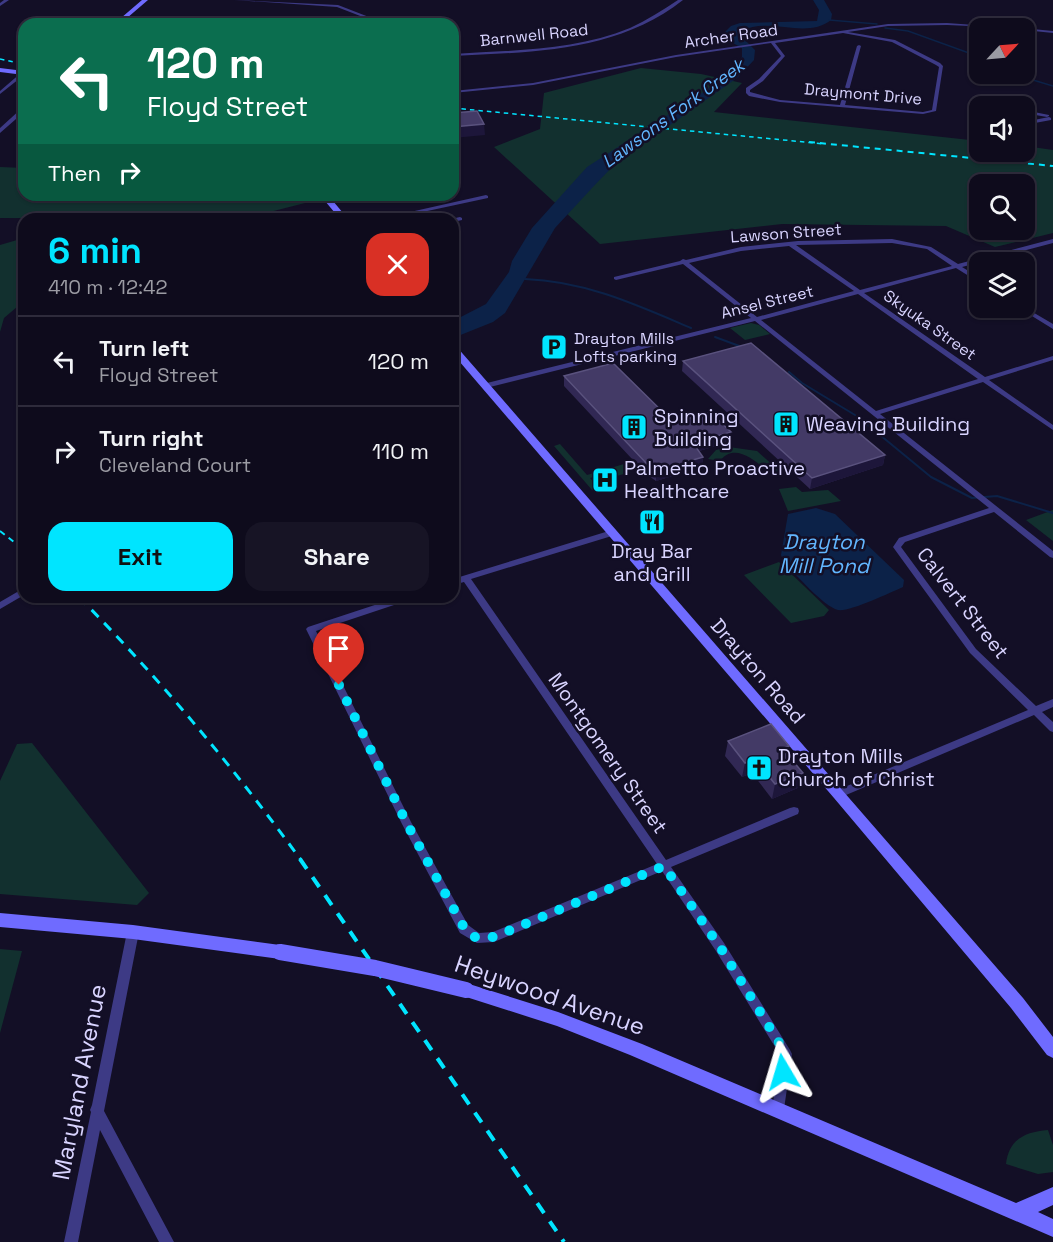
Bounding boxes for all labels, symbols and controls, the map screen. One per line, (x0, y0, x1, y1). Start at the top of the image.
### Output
north arrow (969, 18, 1035, 84)
map controls (969, 18, 1035, 318)
street label: Barnwell Road (479, 19, 589, 51)
street label: Archer Road (683, 19, 779, 53)
text: 120 m (147, 37, 265, 90)
icon: left (48, 42, 126, 120)
water label: Lawsons Fork Creek (597, 52, 751, 173)
street label: Draymont Drive (803, 78, 923, 110)
text: Floyd Street (147, 89, 308, 124)
button: sound (969, 96, 1035, 162)
icon: right (113, 156, 146, 189)
text: Then (48, 159, 101, 187)
button: search (969, 174, 1035, 240)
street label: Lawson Street (730, 219, 842, 247)
text: 6 min (48, 228, 142, 274)
button: close (366, 233, 429, 296)
button: layers (969, 252, 1035, 318)
text: 410 m · 12:42 (48, 274, 168, 300)
street label: Ansel Street (719, 280, 815, 324)
street label: Skyuka Street (879, 285, 981, 365)
place label: Drayton Mills Lofts parking (574, 328, 677, 367)
parking icon: Drayton Mills Lofts parking (539, 332, 569, 362)
text: Turn left (99, 334, 189, 362)
icon: left (48, 345, 81, 378)
text: 120 m (368, 347, 429, 375)
text: Floyd Street (99, 362, 218, 388)
place label: Spinning Building (654, 403, 739, 452)
building icon: Weaving Building (771, 409, 801, 439)
place label: Weaving Building (806, 411, 970, 437)
building icon: Spinning Building (619, 412, 649, 442)
text: Turn right (99, 424, 204, 452)
icon: right (48, 435, 81, 468)
text: 110 m (372, 437, 429, 465)
text: Cleveland Court (99, 452, 251, 478)
place label: Palmetto Proactive Healthcare (624, 455, 805, 504)
hospital icon: Palmetto Proactive Healthcare (590, 465, 620, 495)
restaurant icon: Dray Bar and Grill (637, 507, 667, 537)
button: Exit (48, 522, 233, 591)
button: Share (245, 522, 429, 591)
water label: Drayton Mill Pond (779, 528, 872, 579)
place label: Dray Bar and Grill (611, 538, 693, 587)
street label: Calvert Street (911, 542, 1015, 664)
street label: Drayton Road (705, 613, 811, 729)
pin (313, 623, 364, 685)
icon: arrive (322, 632, 355, 665)
street label: Montgomery Street (543, 667, 673, 839)
place label: Drayton Mills Church of Christ (778, 743, 935, 792)
church icon: Drayton Mills Church of Christ (744, 753, 774, 783)
street label: Heywood Avenue (451, 948, 649, 1042)
street label: Maryland Avenue (45, 981, 113, 1183)
position arrow (751, 1040, 815, 1104)

